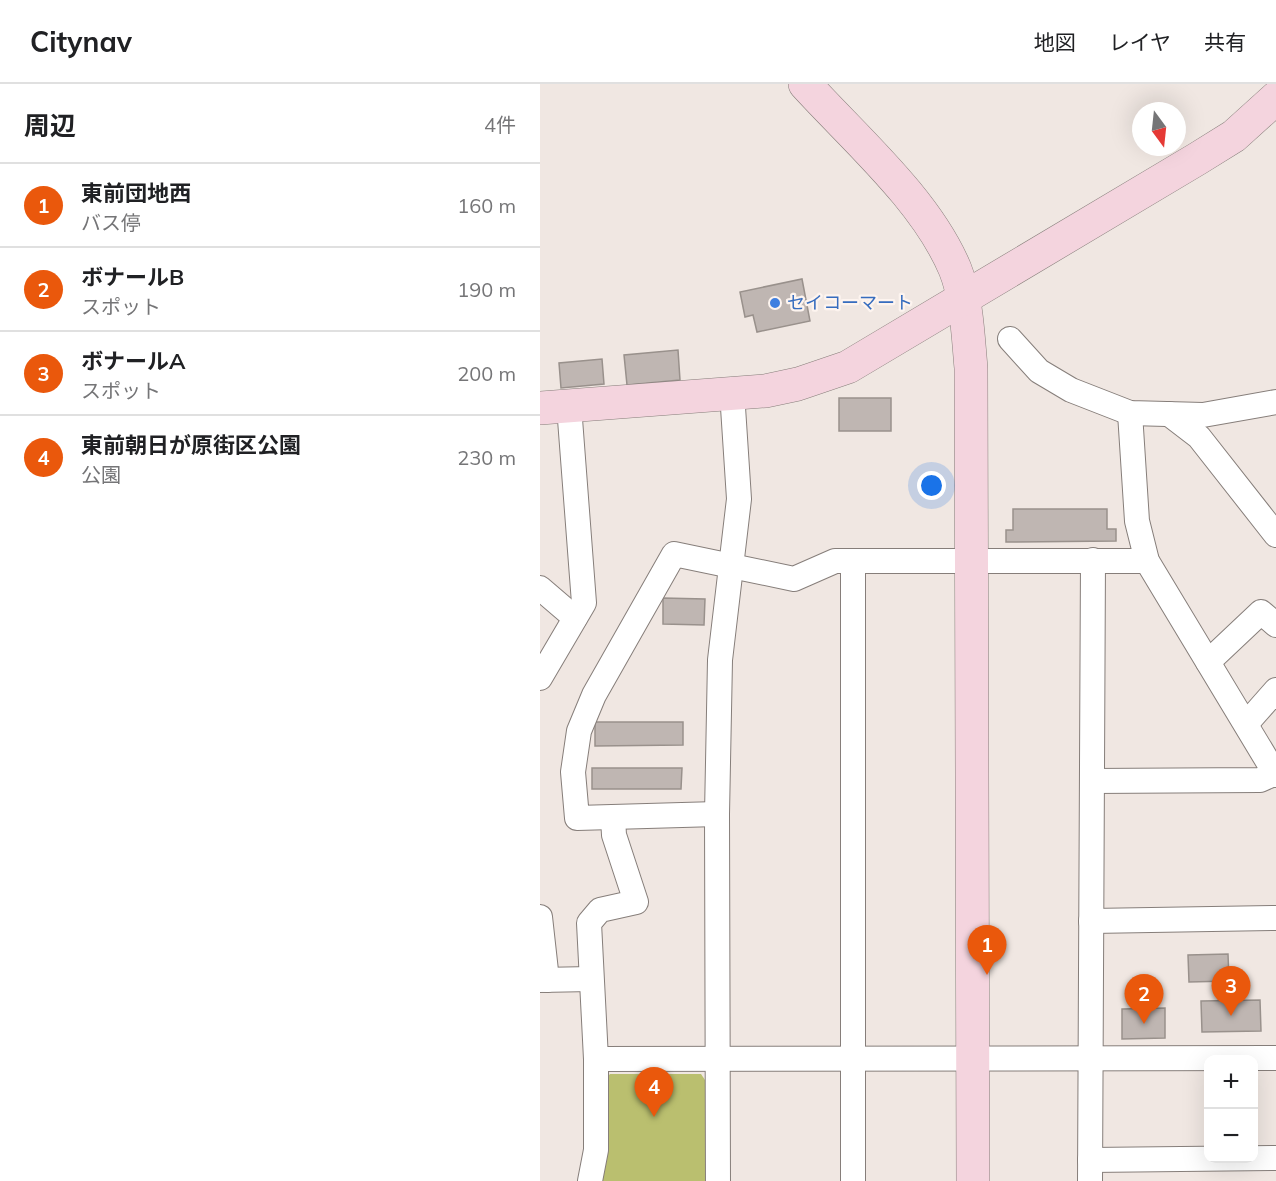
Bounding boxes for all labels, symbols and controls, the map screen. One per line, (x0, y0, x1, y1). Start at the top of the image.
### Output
text: Citynav (30, 24, 132, 59)
text: 地図 (1034, 29, 1076, 55)
text: レイヤ (1109, 29, 1171, 55)
text: 共有 (1204, 29, 1246, 55)
north arrow (1132, 102, 1186, 156)
text: 周辺 (24, 109, 76, 142)
text: 4件 (484, 112, 516, 137)
text: 東前団地西 (81, 179, 191, 207)
text: 1 (38, 193, 50, 218)
text: 160 m (457, 193, 516, 218)
text: バス停 (81, 210, 141, 235)
text: ボナールB (81, 263, 184, 291)
text: 2 (38, 277, 50, 302)
text: 190 m (457, 277, 516, 302)
place label: セイコーマート (787, 291, 913, 314)
text: スポット (81, 294, 161, 319)
marker: セイコーマート (768, 296, 782, 310)
text: ボナールA (81, 347, 186, 375)
text: 3 (38, 361, 50, 386)
text: 200 m (457, 361, 516, 386)
text: スポット (81, 378, 161, 403)
text: 東前朝日が原街区公園 (81, 431, 301, 459)
text: 4 (38, 445, 50, 470)
text: 230 m (457, 445, 516, 470)
text: 公園 (81, 462, 121, 487)
your location (917, 471, 946, 500)
pin: 1 (968, 926, 1006, 975)
pin: 3 (1212, 966, 1250, 1016)
pin: 2 (1124, 974, 1164, 1024)
map controls (1204, 1055, 1258, 1163)
button: + (1204, 1055, 1258, 1109)
pin: 4 (634, 1068, 674, 1117)
button: − (1204, 1109, 1258, 1163)

